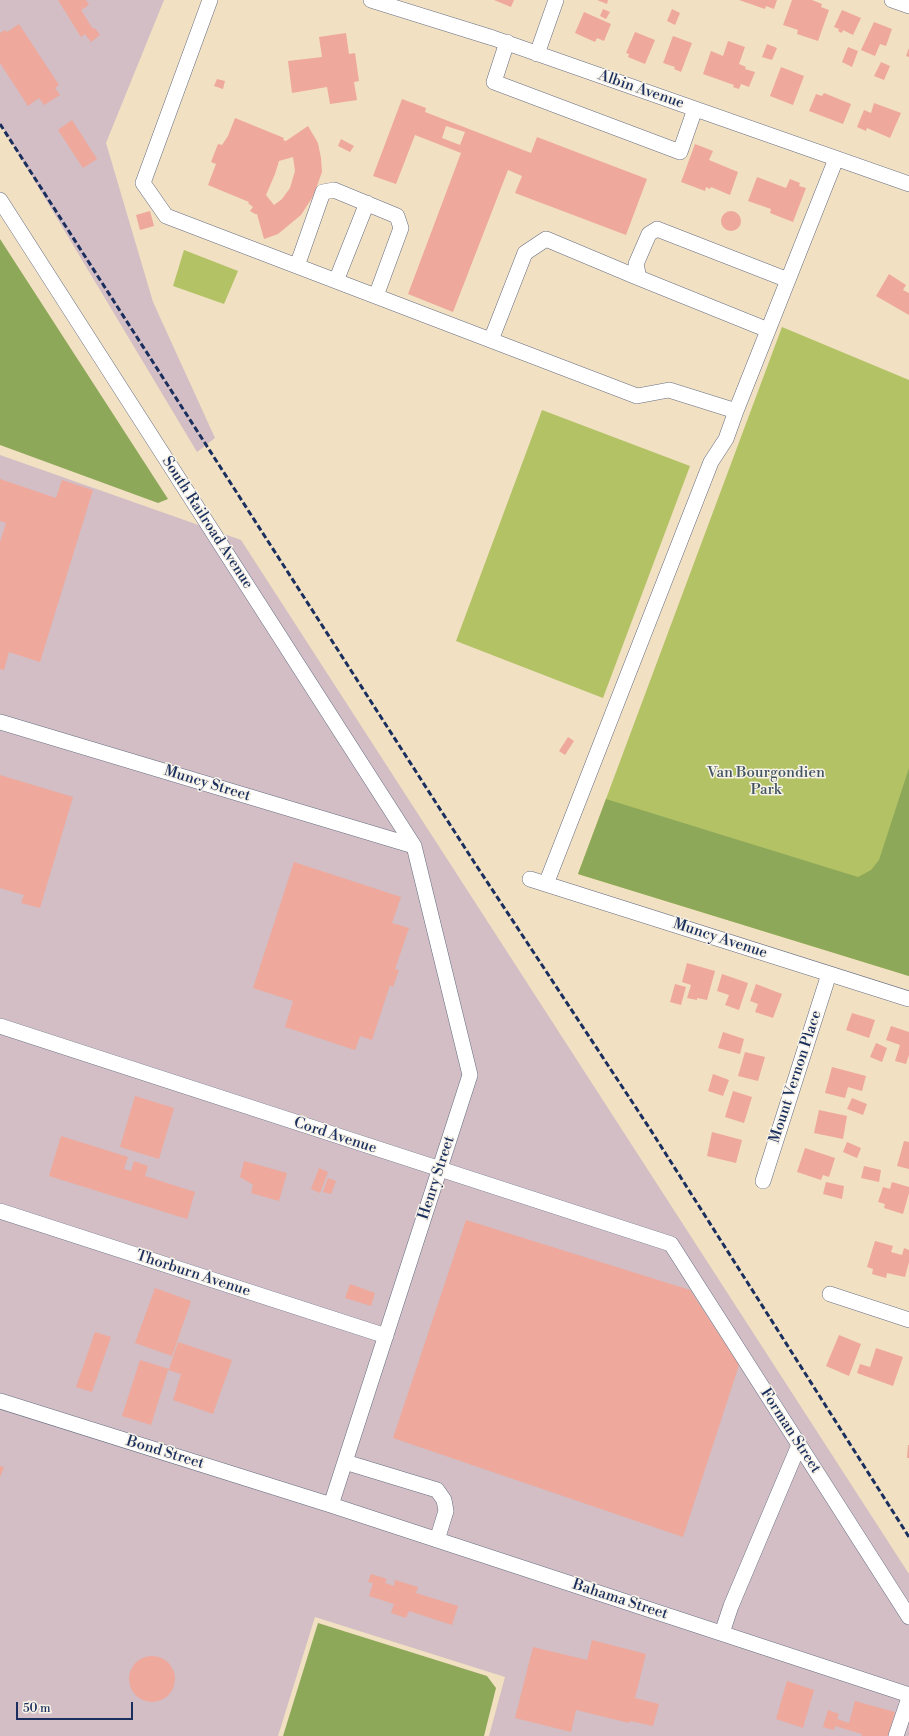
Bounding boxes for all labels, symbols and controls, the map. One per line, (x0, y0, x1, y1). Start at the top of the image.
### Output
street label: Albin Avenue (596, 67, 686, 113)
street label: South Railroad Avenue (157, 453, 257, 593)
street label: Muncy Street (162, 762, 252, 806)
park label: Van Bourgondien Park (707, 764, 825, 799)
street label: Muncy Avenue (671, 915, 769, 963)
street label: Mount Vernon Place (766, 1009, 826, 1145)
street label: Cord Avenue (291, 1114, 379, 1158)
street label: Henry Street (415, 1134, 459, 1222)
street label: Thorburn Avenue (133, 1247, 253, 1301)
street label: Forman Street (756, 1385, 824, 1477)
street label: Bond Street (124, 1433, 206, 1473)
street label: Bahama Street (570, 1576, 670, 1624)
scale bar (18, 1694, 135, 1720)
text: 50 m (23, 1701, 51, 1716)

